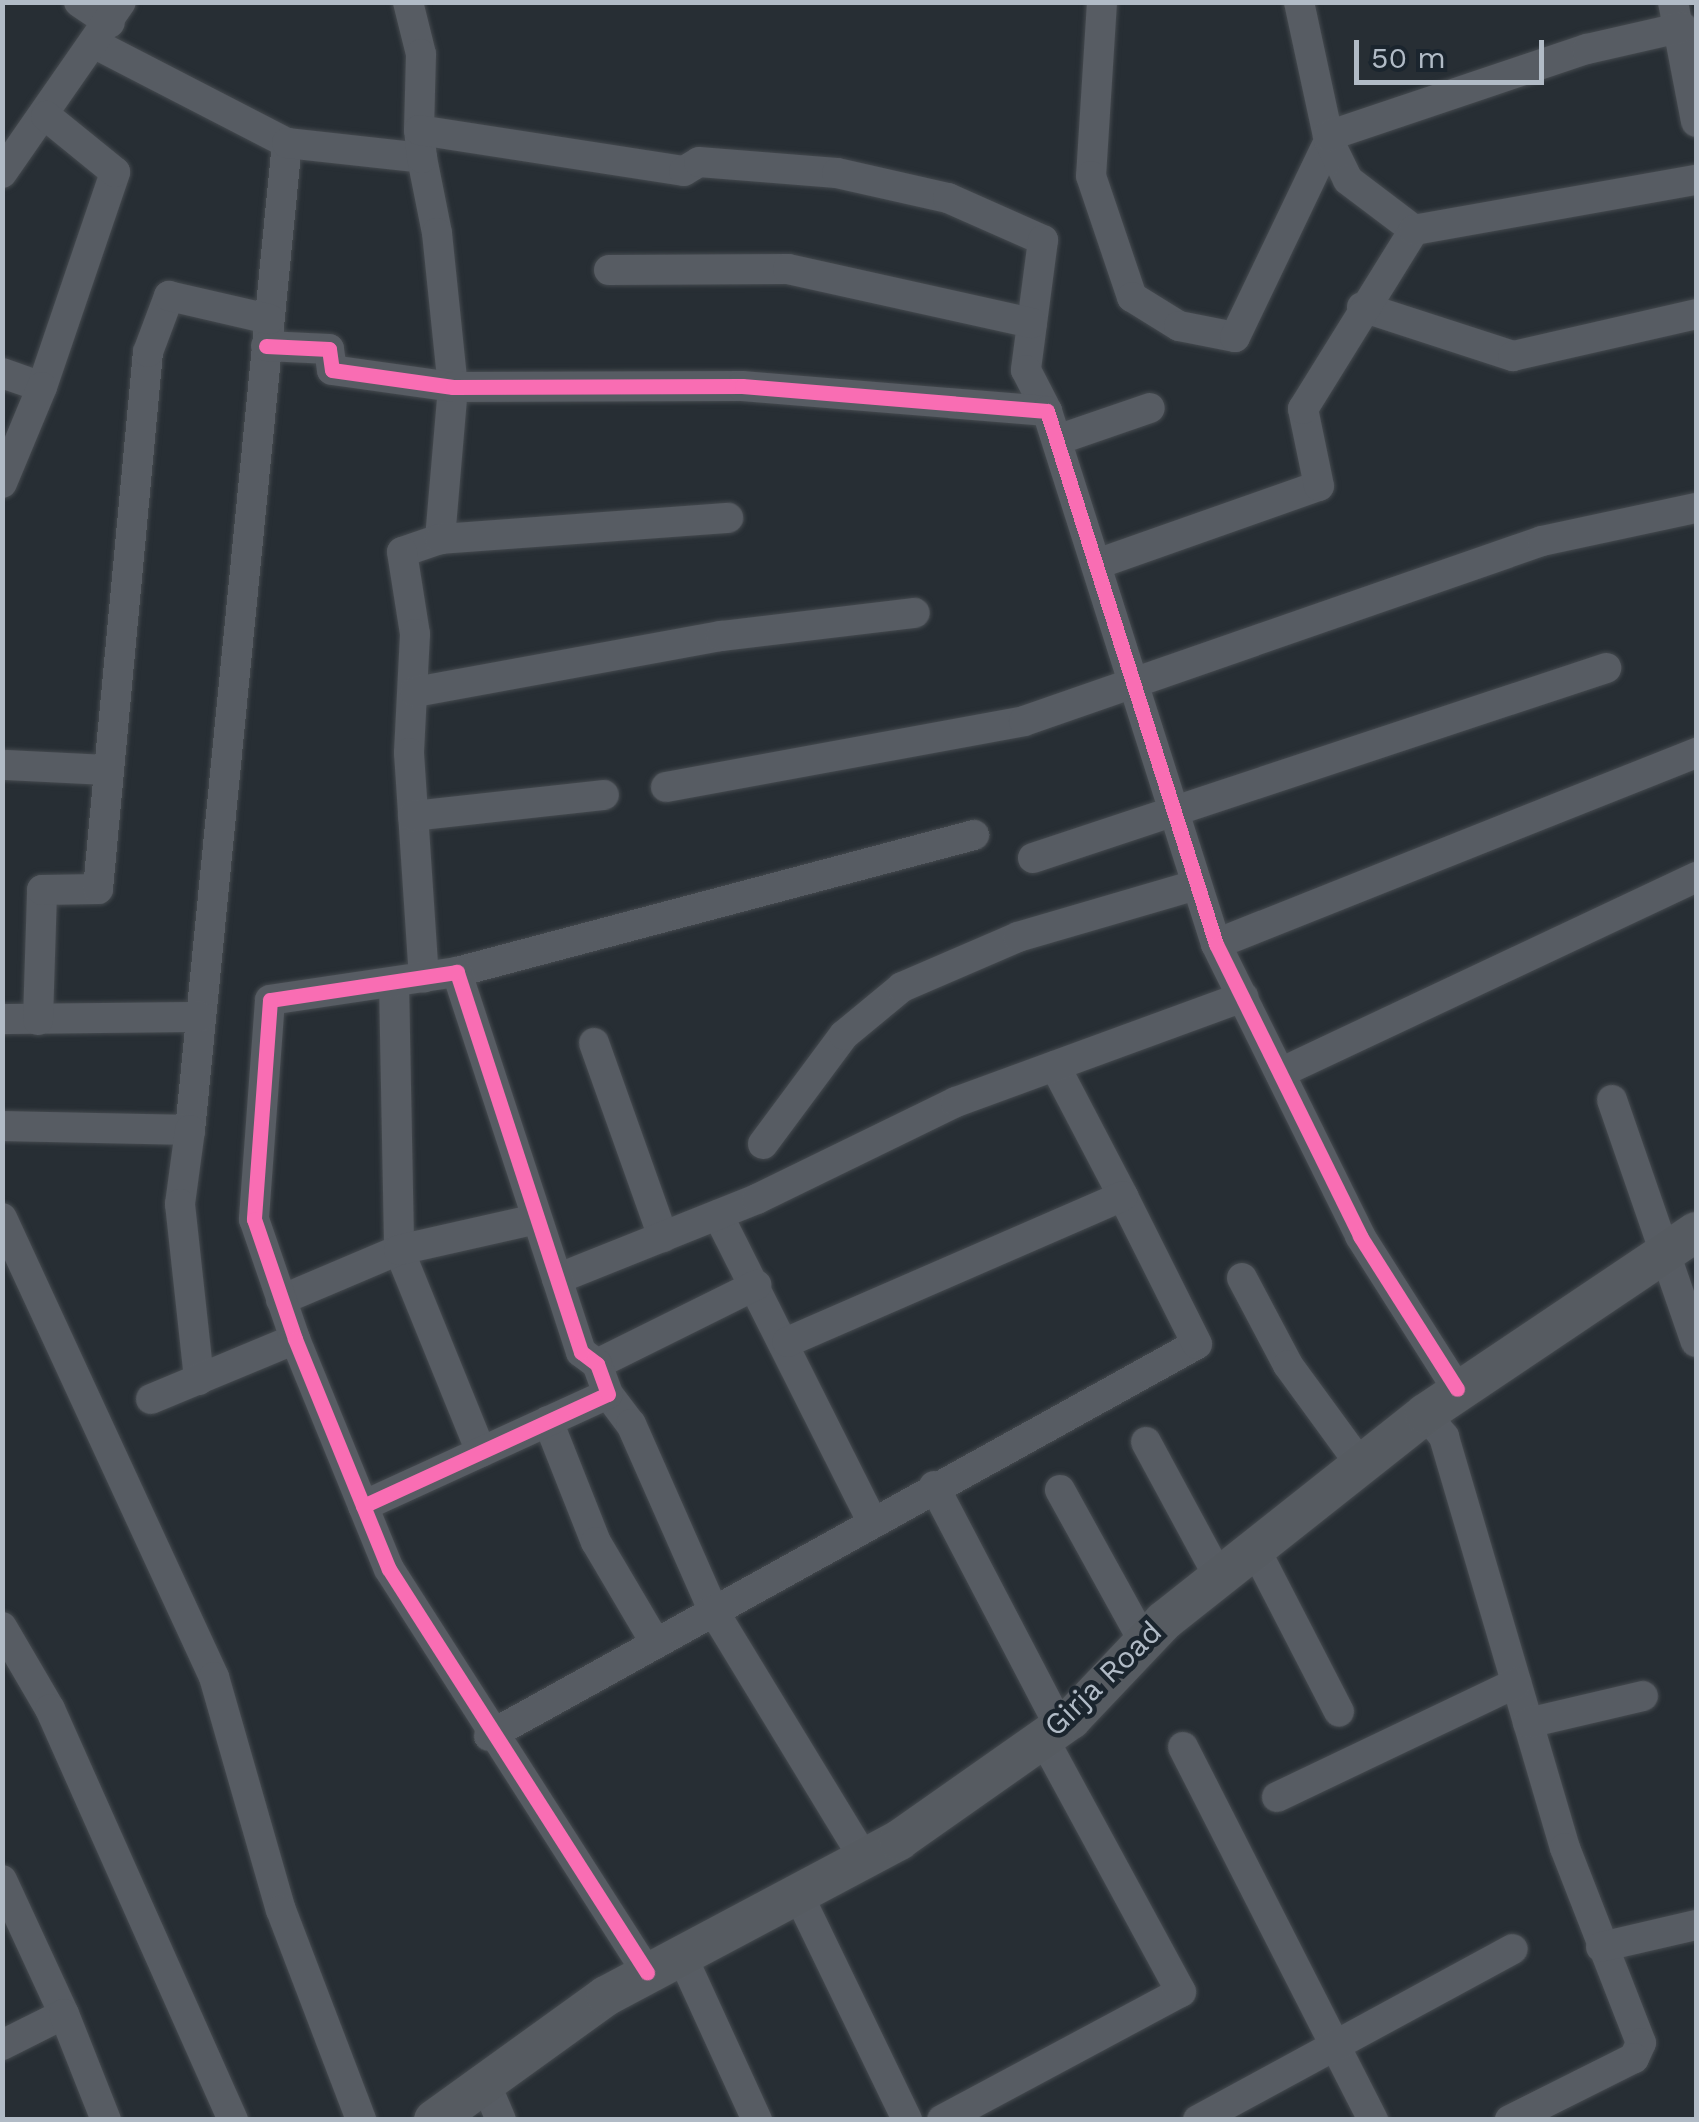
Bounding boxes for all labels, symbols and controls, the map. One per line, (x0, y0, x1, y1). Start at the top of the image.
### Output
scale bar (1359, 20, 1549, 82)
text: 50 m (1371, 40, 1446, 75)
street label: Girja Road (1036, 1614, 1170, 1744)

